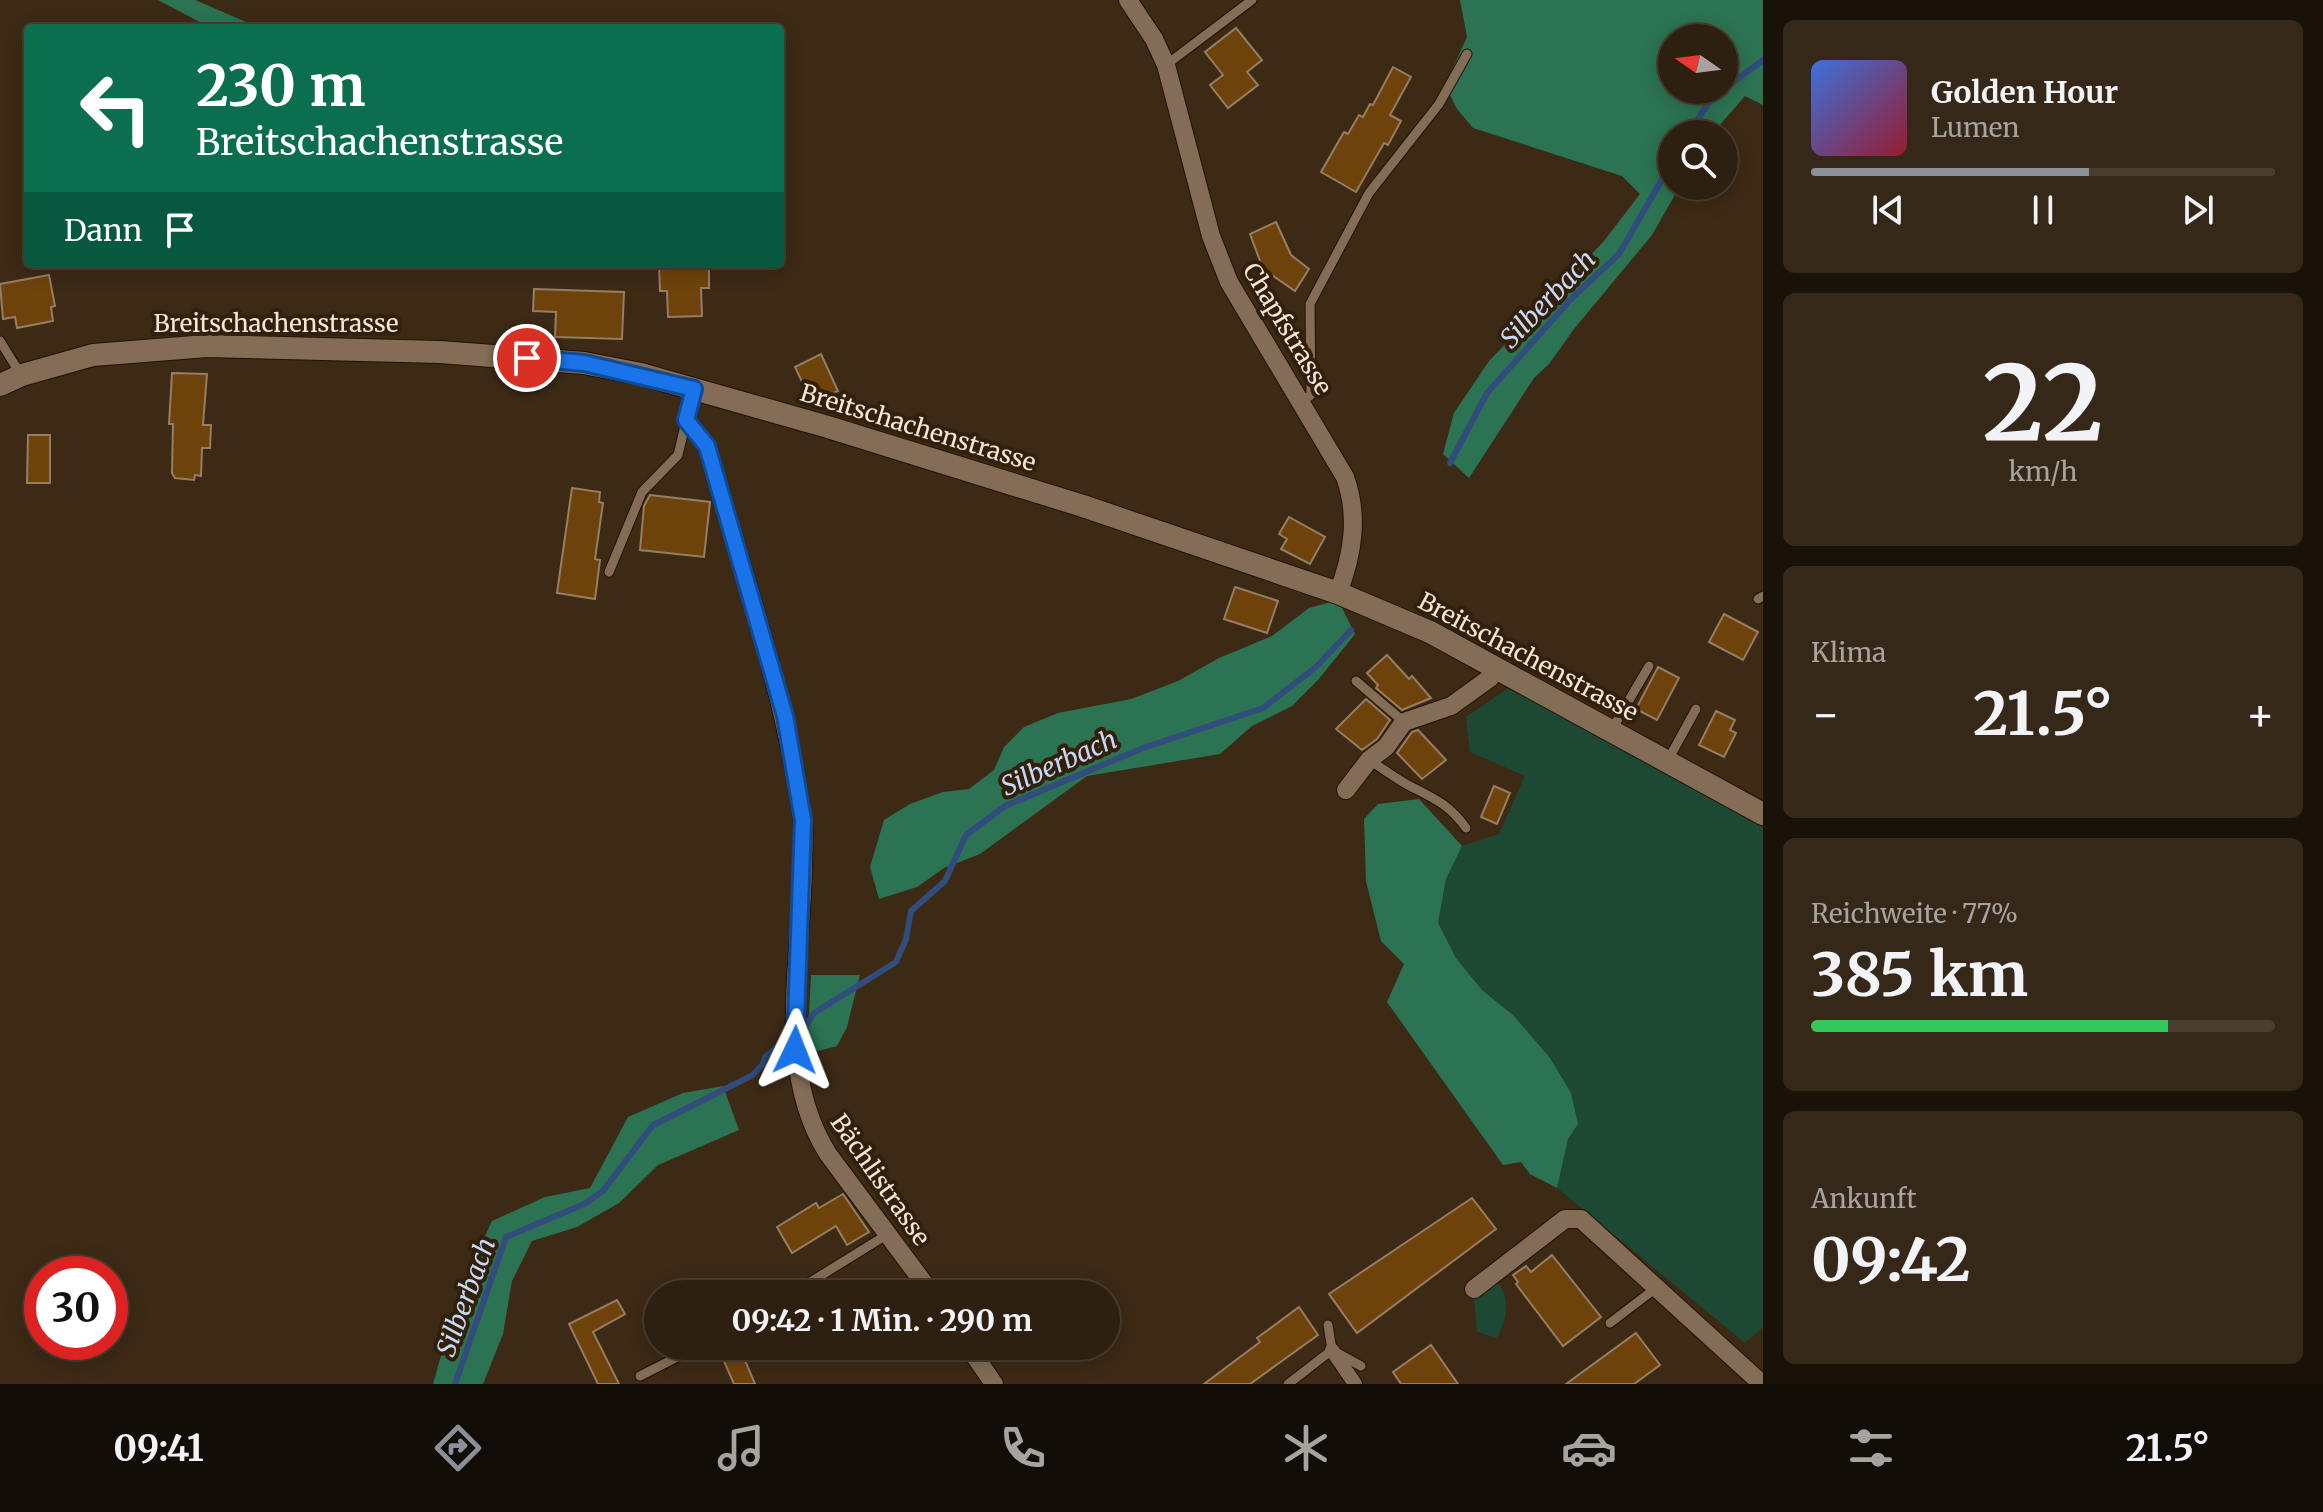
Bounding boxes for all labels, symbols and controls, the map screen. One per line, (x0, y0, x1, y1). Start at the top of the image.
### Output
north arrow (1658, 24, 1738, 104)
map controls (1658, 24, 1738, 200)
text: 230 m (196, 51, 366, 121)
icon: left (64, 56, 168, 160)
text: Golden Hour (1931, 73, 2118, 111)
text: Lumen (1931, 111, 2020, 144)
text: Breitschachenstrasse (196, 120, 563, 165)
button: search (1658, 120, 1738, 200)
icon: previous (1866, 188, 1910, 232)
icon: pause (2021, 188, 2065, 232)
icon: next (2176, 188, 2220, 232)
icon: arrive (158, 208, 202, 252)
text: Dann (64, 211, 142, 249)
water label: Silberbach (1493, 243, 1602, 355)
street label: Chapfstrasse (1236, 257, 1339, 400)
street label: Breitschachenstrasse (154, 308, 398, 339)
pin (493, 324, 561, 392)
icon: arrive (505, 336, 549, 380)
text: 22 (1982, 338, 2104, 468)
street label: Breitschachenstrasse (797, 377, 1040, 478)
text: km/h (2009, 455, 2077, 488)
street label: Breitschachenstrasse (1413, 585, 1644, 728)
text: Klima (1811, 636, 1886, 669)
text: 21.5° (1973, 676, 2113, 751)
text: − (1811, 687, 1840, 742)
text: + (2246, 687, 2275, 742)
water label: Silberbach (996, 722, 1122, 803)
text: Reichweite · 77% (1811, 897, 2018, 930)
text: 385 km (1811, 937, 2028, 1012)
position arrow (753, 1008, 837, 1092)
street label: Bächlistrasse (824, 1108, 937, 1251)
text: Ankunft (1811, 1182, 1917, 1215)
text: 09:42 (1811, 1222, 1971, 1297)
water label: Silberbach (429, 1233, 502, 1361)
speed limit sign: 30 (24, 1256, 128, 1360)
text: 09:42 · 1 Min. · 290 m (731, 1301, 1033, 1339)
icon: directions (430, 1420, 486, 1476)
icon: music (713, 1420, 769, 1476)
icon: phone (995, 1420, 1051, 1476)
icon: climate (1278, 1420, 1334, 1476)
icon: car (1561, 1420, 1617, 1476)
icon: filters (1843, 1420, 1899, 1476)
text: 09:41 (113, 1426, 204, 1471)
text: 21.5° (2126, 1426, 2210, 1471)

